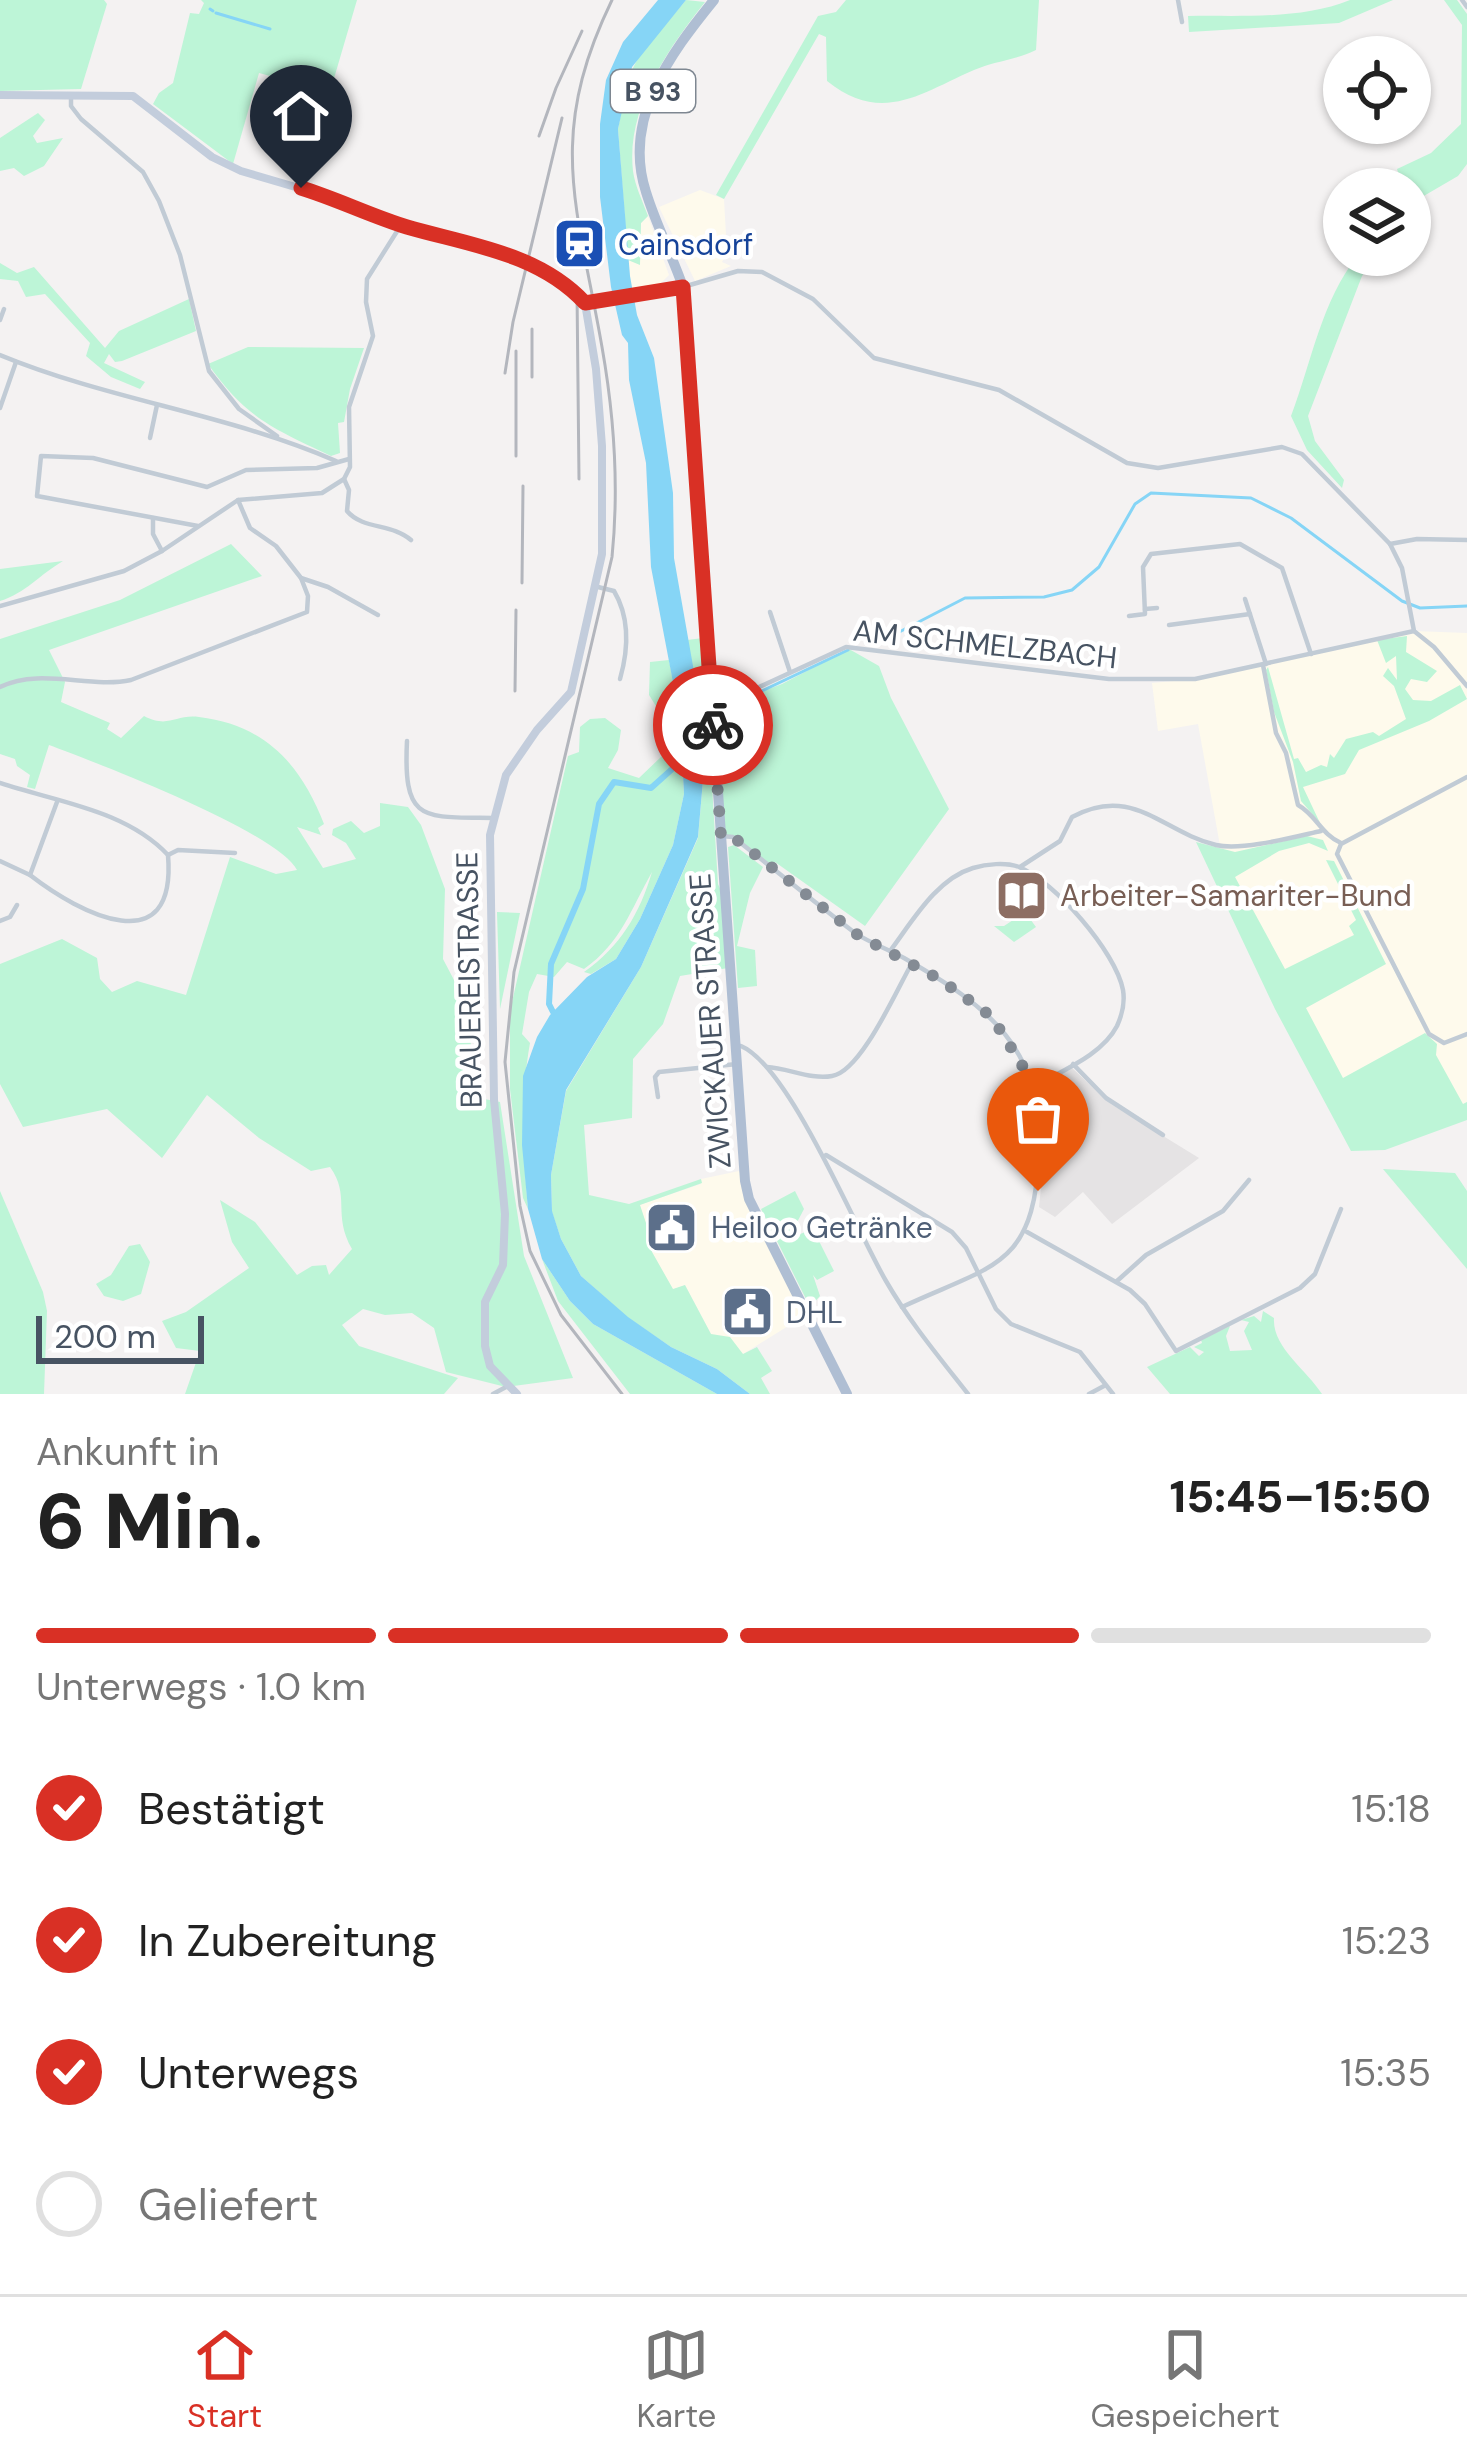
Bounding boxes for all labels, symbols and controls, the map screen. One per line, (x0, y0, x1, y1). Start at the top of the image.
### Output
map controls (1323, 36, 1431, 276)
button: locate (1323, 36, 1431, 144)
pin (250, 65, 352, 188)
road number: B 93 (611, 70, 695, 112)
icon: home (268, 83, 334, 149)
button: layers (1323, 168, 1431, 276)
station icon: Cainsdorf (551, 216, 607, 272)
place label: Cainsdorf (618, 225, 753, 264)
street label: AM SCHMELZBACH (851, 611, 1119, 677)
courier (653, 665, 773, 785)
icon: bike (680, 692, 746, 758)
street label: BRAUEREISTRASSE (447, 851, 491, 1109)
library icon: Arbeiter-Samariter-Bund (993, 867, 1049, 923)
street label: ZWICKAUER STRASSE (680, 872, 740, 1170)
place label: Arbeiter-Samariter-Bund (1060, 876, 1412, 915)
pin (987, 1068, 1089, 1191)
icon: bag (1005, 1086, 1071, 1152)
public building icon: Heiloo Getränke (644, 1199, 700, 1255)
place label: Heiloo Getränke (711, 1208, 933, 1247)
public building icon: DHL (719, 1284, 775, 1340)
place label: DHL (786, 1293, 843, 1332)
scale bar (36, 1310, 204, 1363)
text: 200 m (54, 1315, 156, 1358)
text: Ankunft in (36, 1426, 219, 1477)
text: 15:45–15:50 (1170, 1467, 1431, 1526)
text: 6 Min. (36, 1471, 263, 1572)
text: Unterwegs · 1.0 km (36, 1661, 366, 1712)
icon: check (36, 1775, 102, 1841)
text: Bestätigt (138, 1779, 325, 1838)
text: 15:18 (1351, 1783, 1431, 1834)
icon: check (36, 1907, 102, 1973)
text: In Zubereitung (138, 1911, 437, 1970)
text: 15:23 (1342, 1915, 1431, 1966)
icon: check (36, 2039, 102, 2105)
text: Unterwegs (138, 2043, 359, 2102)
text: 15:35 (1340, 2047, 1431, 2098)
text: Geliefert (138, 2175, 318, 2234)
tab: Start (187, 2322, 262, 2437)
tab: Karte (636, 2322, 716, 2437)
tab: Gespeichert (1091, 2322, 1280, 2437)

